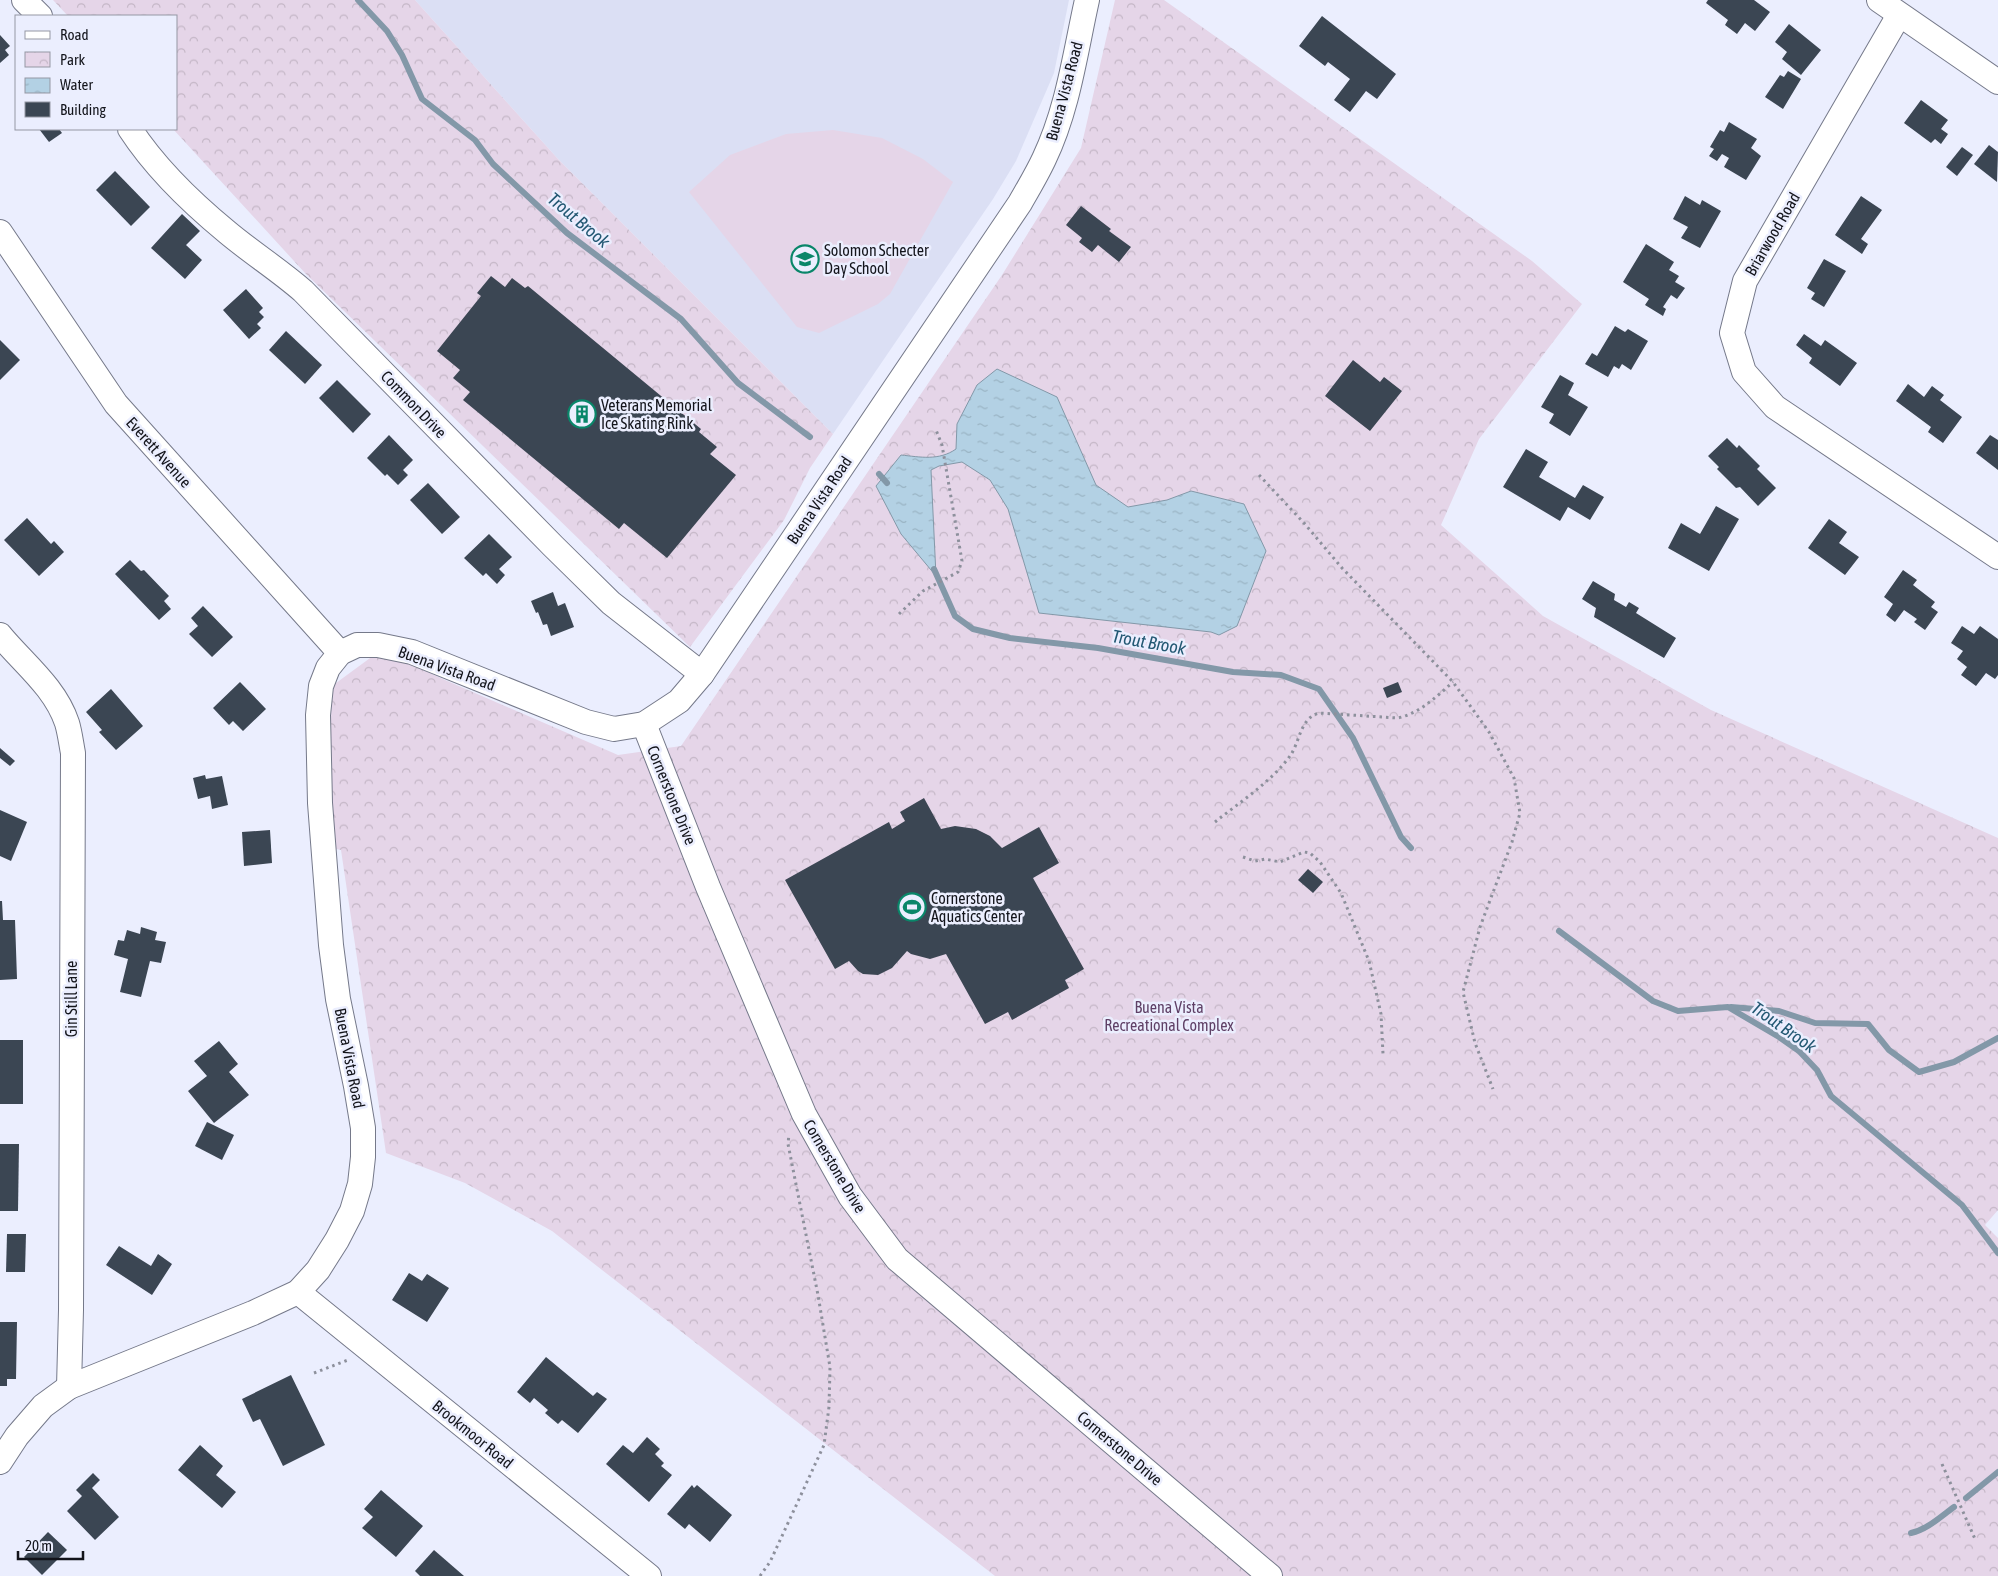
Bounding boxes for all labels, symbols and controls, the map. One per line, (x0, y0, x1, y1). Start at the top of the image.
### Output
legend (15, 15, 178, 130)
text: Road (60, 26, 89, 43)
street label: Buena Vista Road (1042, 39, 1086, 143)
text: Park (60, 51, 85, 68)
text: Water (60, 76, 93, 93)
text: Building (60, 101, 106, 118)
water label: Trout Brook (544, 188, 615, 253)
street label: Briarwood Road (1741, 189, 1803, 279)
place label: Solomon Schecter Day School (824, 241, 929, 278)
school or university icon: Solomon Schecter Day School (790, 244, 820, 274)
street label: Common Drive (378, 367, 450, 441)
place label: Veterans Memorial Ice Skating Rink (601, 396, 713, 433)
building icon: Veterans Memorial Ice Skating Rink (567, 399, 597, 429)
street label: Everett Avenue (123, 413, 195, 491)
street label: Buena Vista Road (783, 453, 855, 547)
water label: Trout Brook (1110, 625, 1189, 659)
street label: Buena Vista Road (396, 642, 498, 694)
street label: Cornerstone Drive (644, 743, 700, 847)
place label: Cornerstone Aquatics Center (931, 889, 1023, 926)
sports icon: Cornerstone Aquatics Center (897, 892, 927, 922)
street label: Gin Still Lane (62, 961, 80, 1037)
water label: Trout Brook (1747, 997, 1821, 1058)
park label: Buena Vista Recreational Complex (1104, 998, 1234, 1035)
street label: Buena Vista Road (331, 1006, 369, 1110)
street label: Cornerstone Drive (800, 1116, 870, 1216)
street label: Brookmoor Road (429, 1396, 517, 1472)
street label: Cornerstone Drive (1074, 1407, 1166, 1489)
scale bar (18, 1528, 82, 1560)
text: 20 m (25, 1537, 52, 1554)

